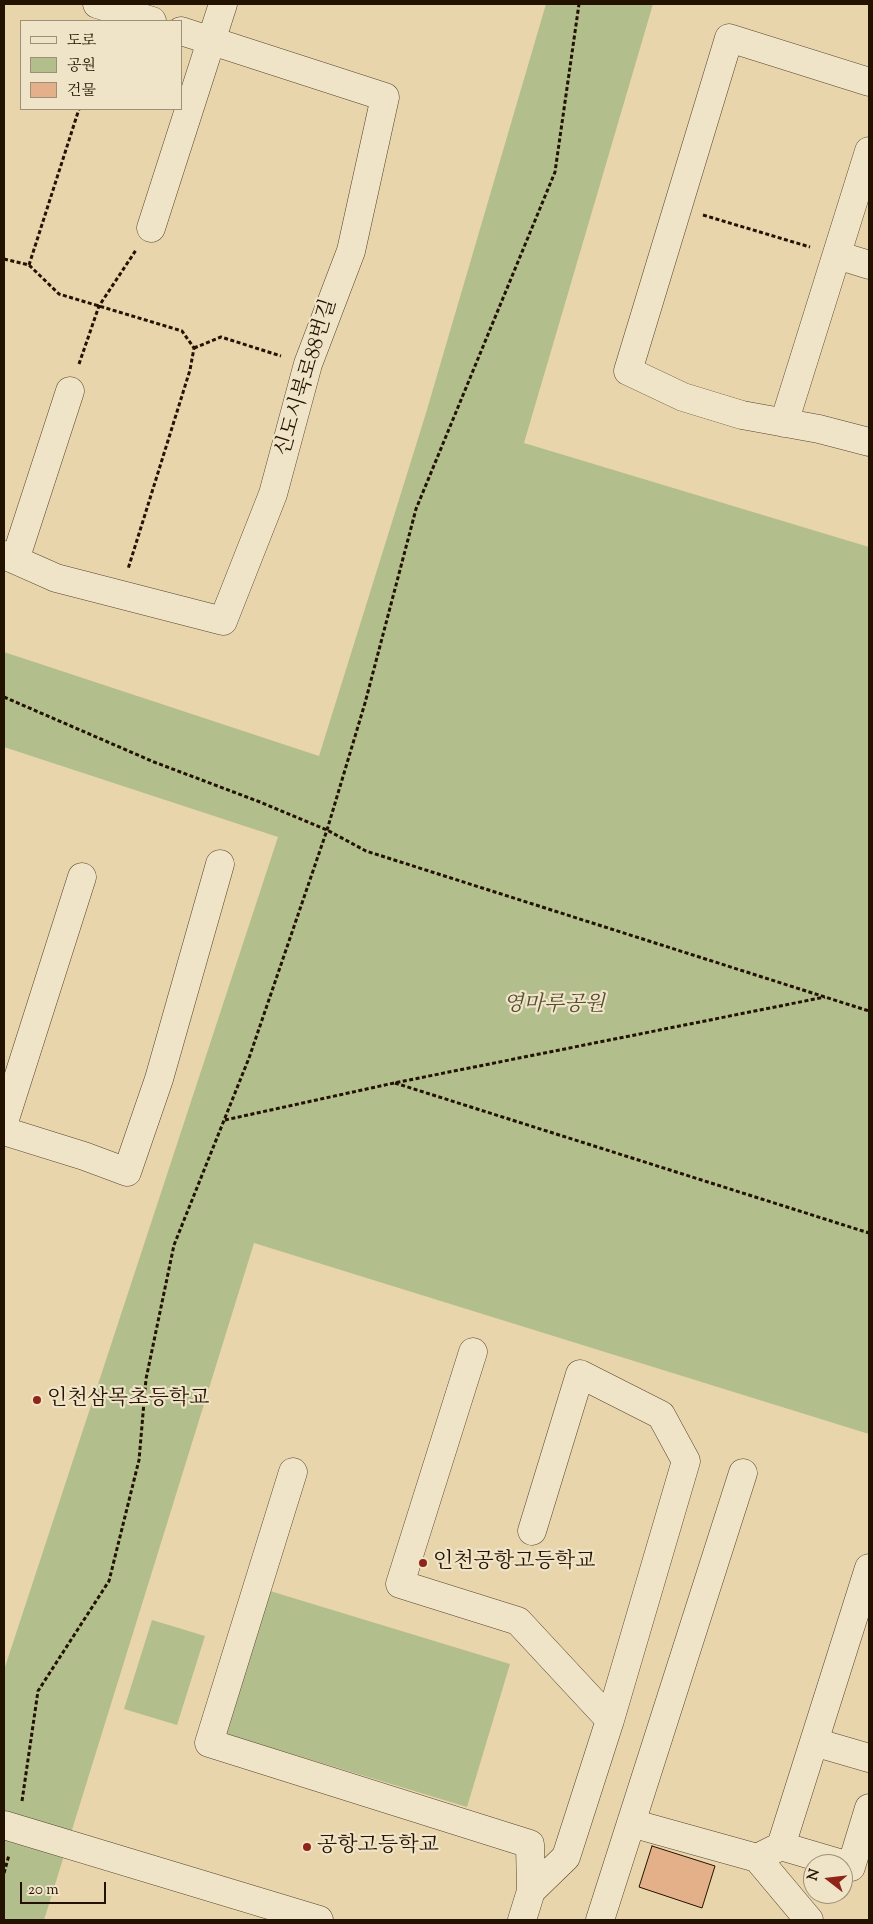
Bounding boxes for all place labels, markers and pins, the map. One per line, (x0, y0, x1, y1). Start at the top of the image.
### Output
place label: 인천삼목초등학교 (47, 1387, 209, 1413)
marker: 인천삼목초등학교 (31, 1394, 43, 1406)
place label: 인천공항고등학교 (433, 1550, 595, 1576)
marker: 인천공항고등학교 (417, 1557, 429, 1569)
place label: 공항고등학교 (317, 1834, 439, 1860)
marker: 공항고등학교 (301, 1841, 313, 1853)

